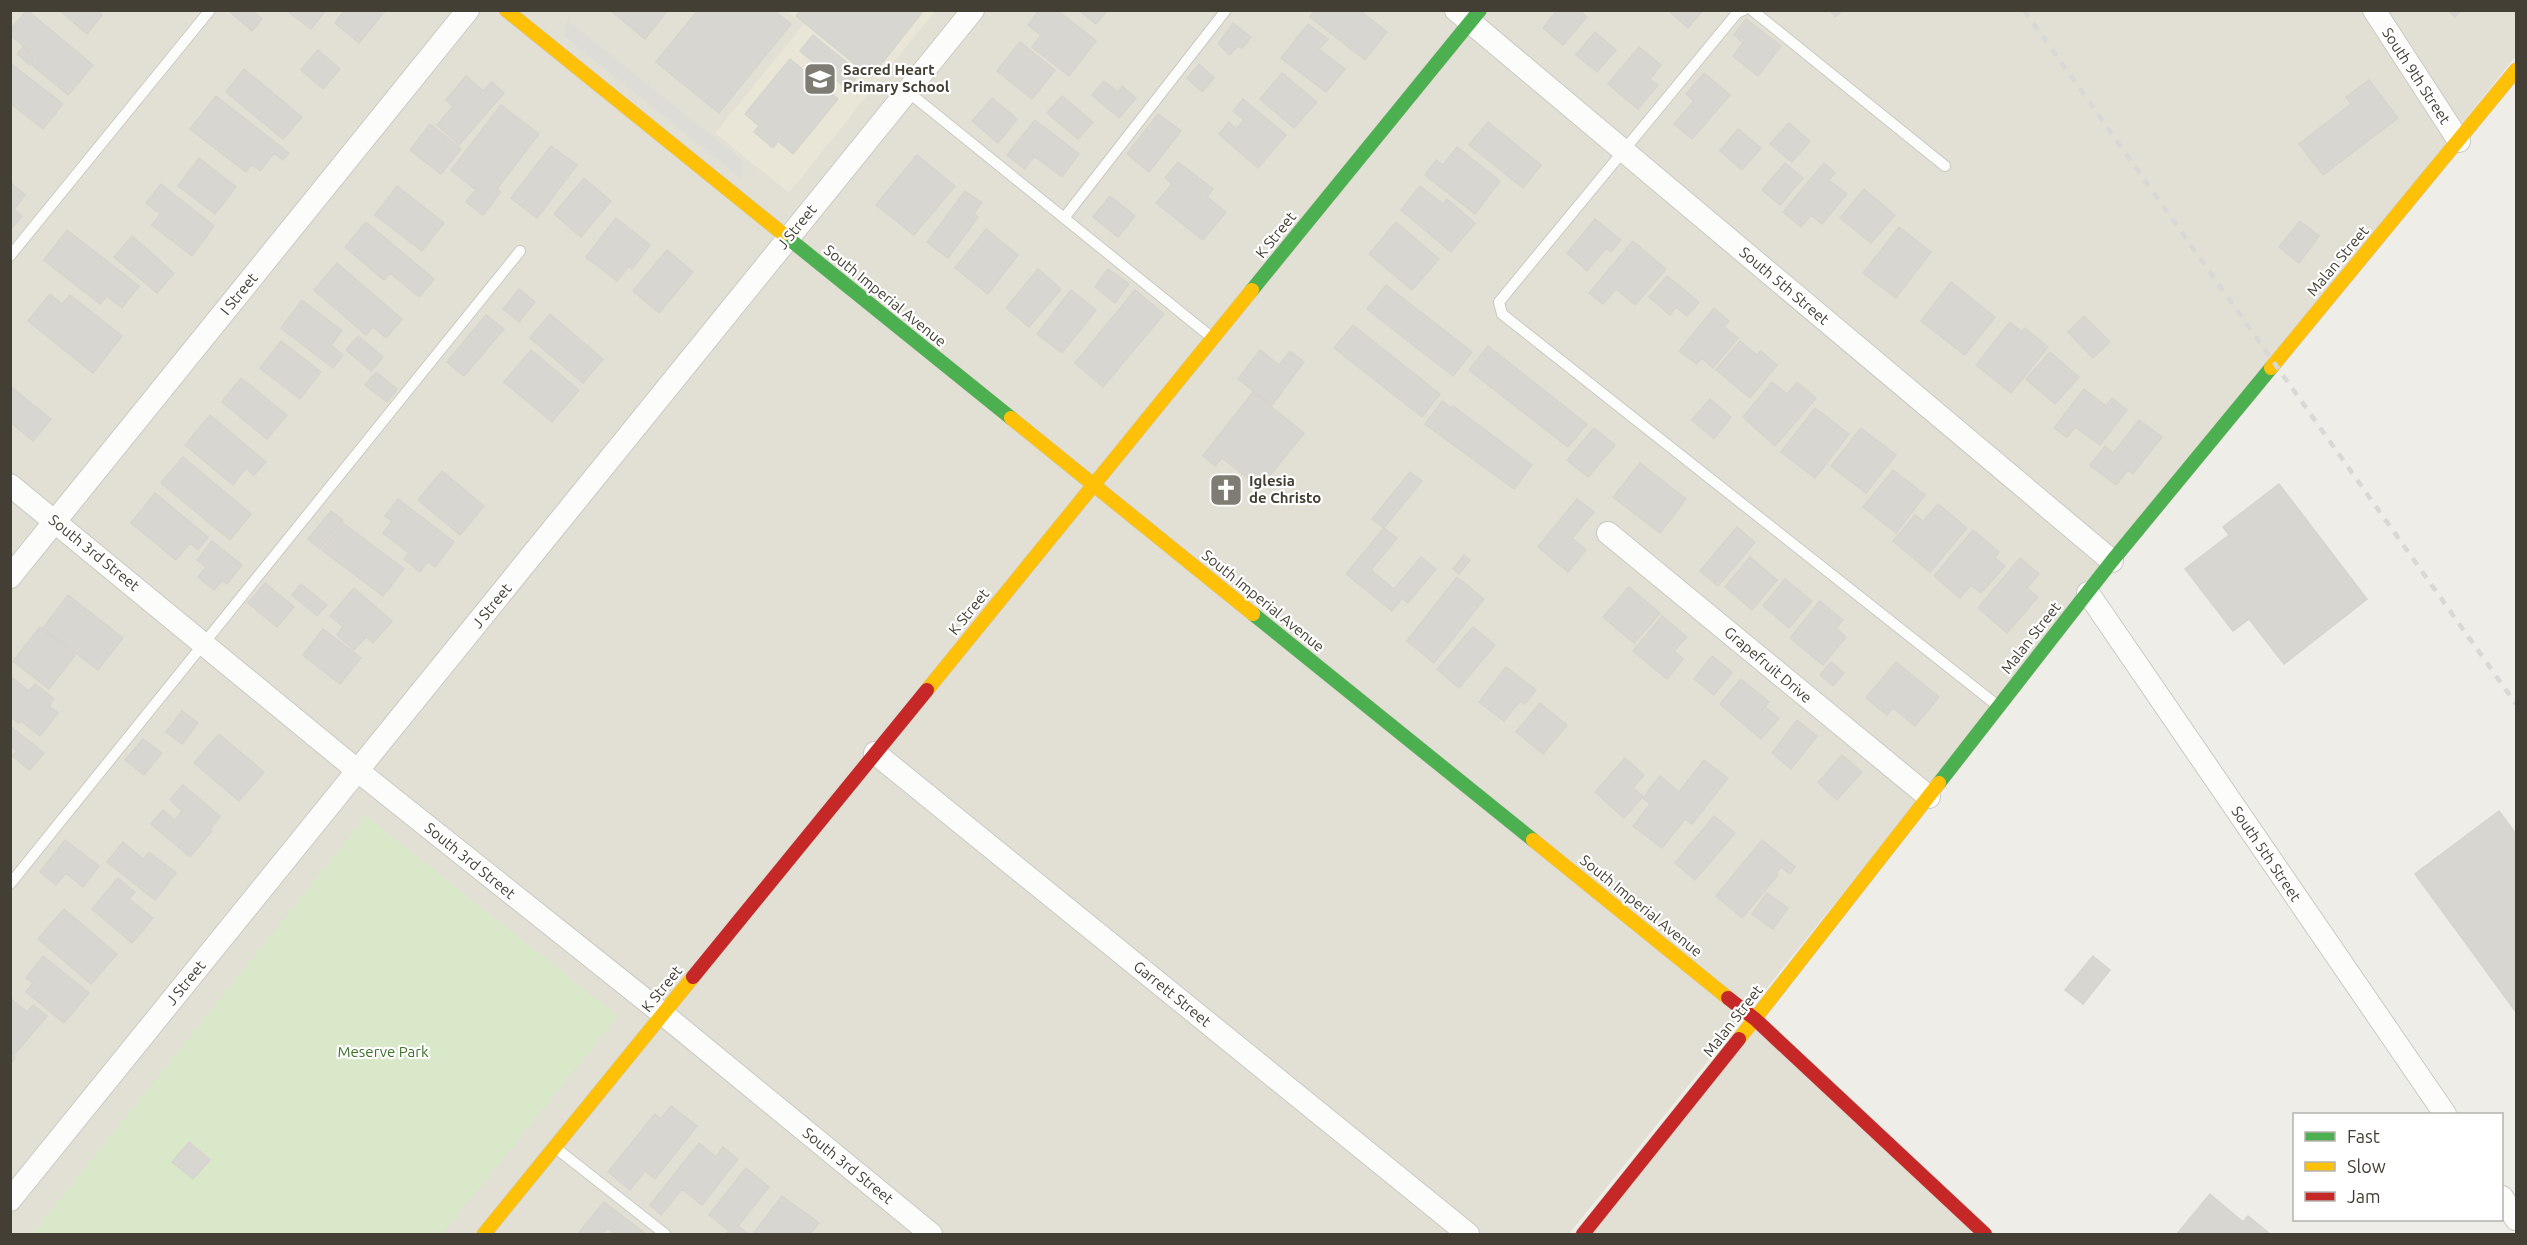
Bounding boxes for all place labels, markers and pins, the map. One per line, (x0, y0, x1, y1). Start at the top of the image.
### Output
school or university icon: Sacred Heart Primary School (802, 61, 838, 97)
place label: Sacred Heart Primary School (843, 61, 950, 95)
church icon: Iglesia de Christo (1208, 472, 1244, 508)
place label: Iglesia de Christo (1249, 472, 1321, 506)

